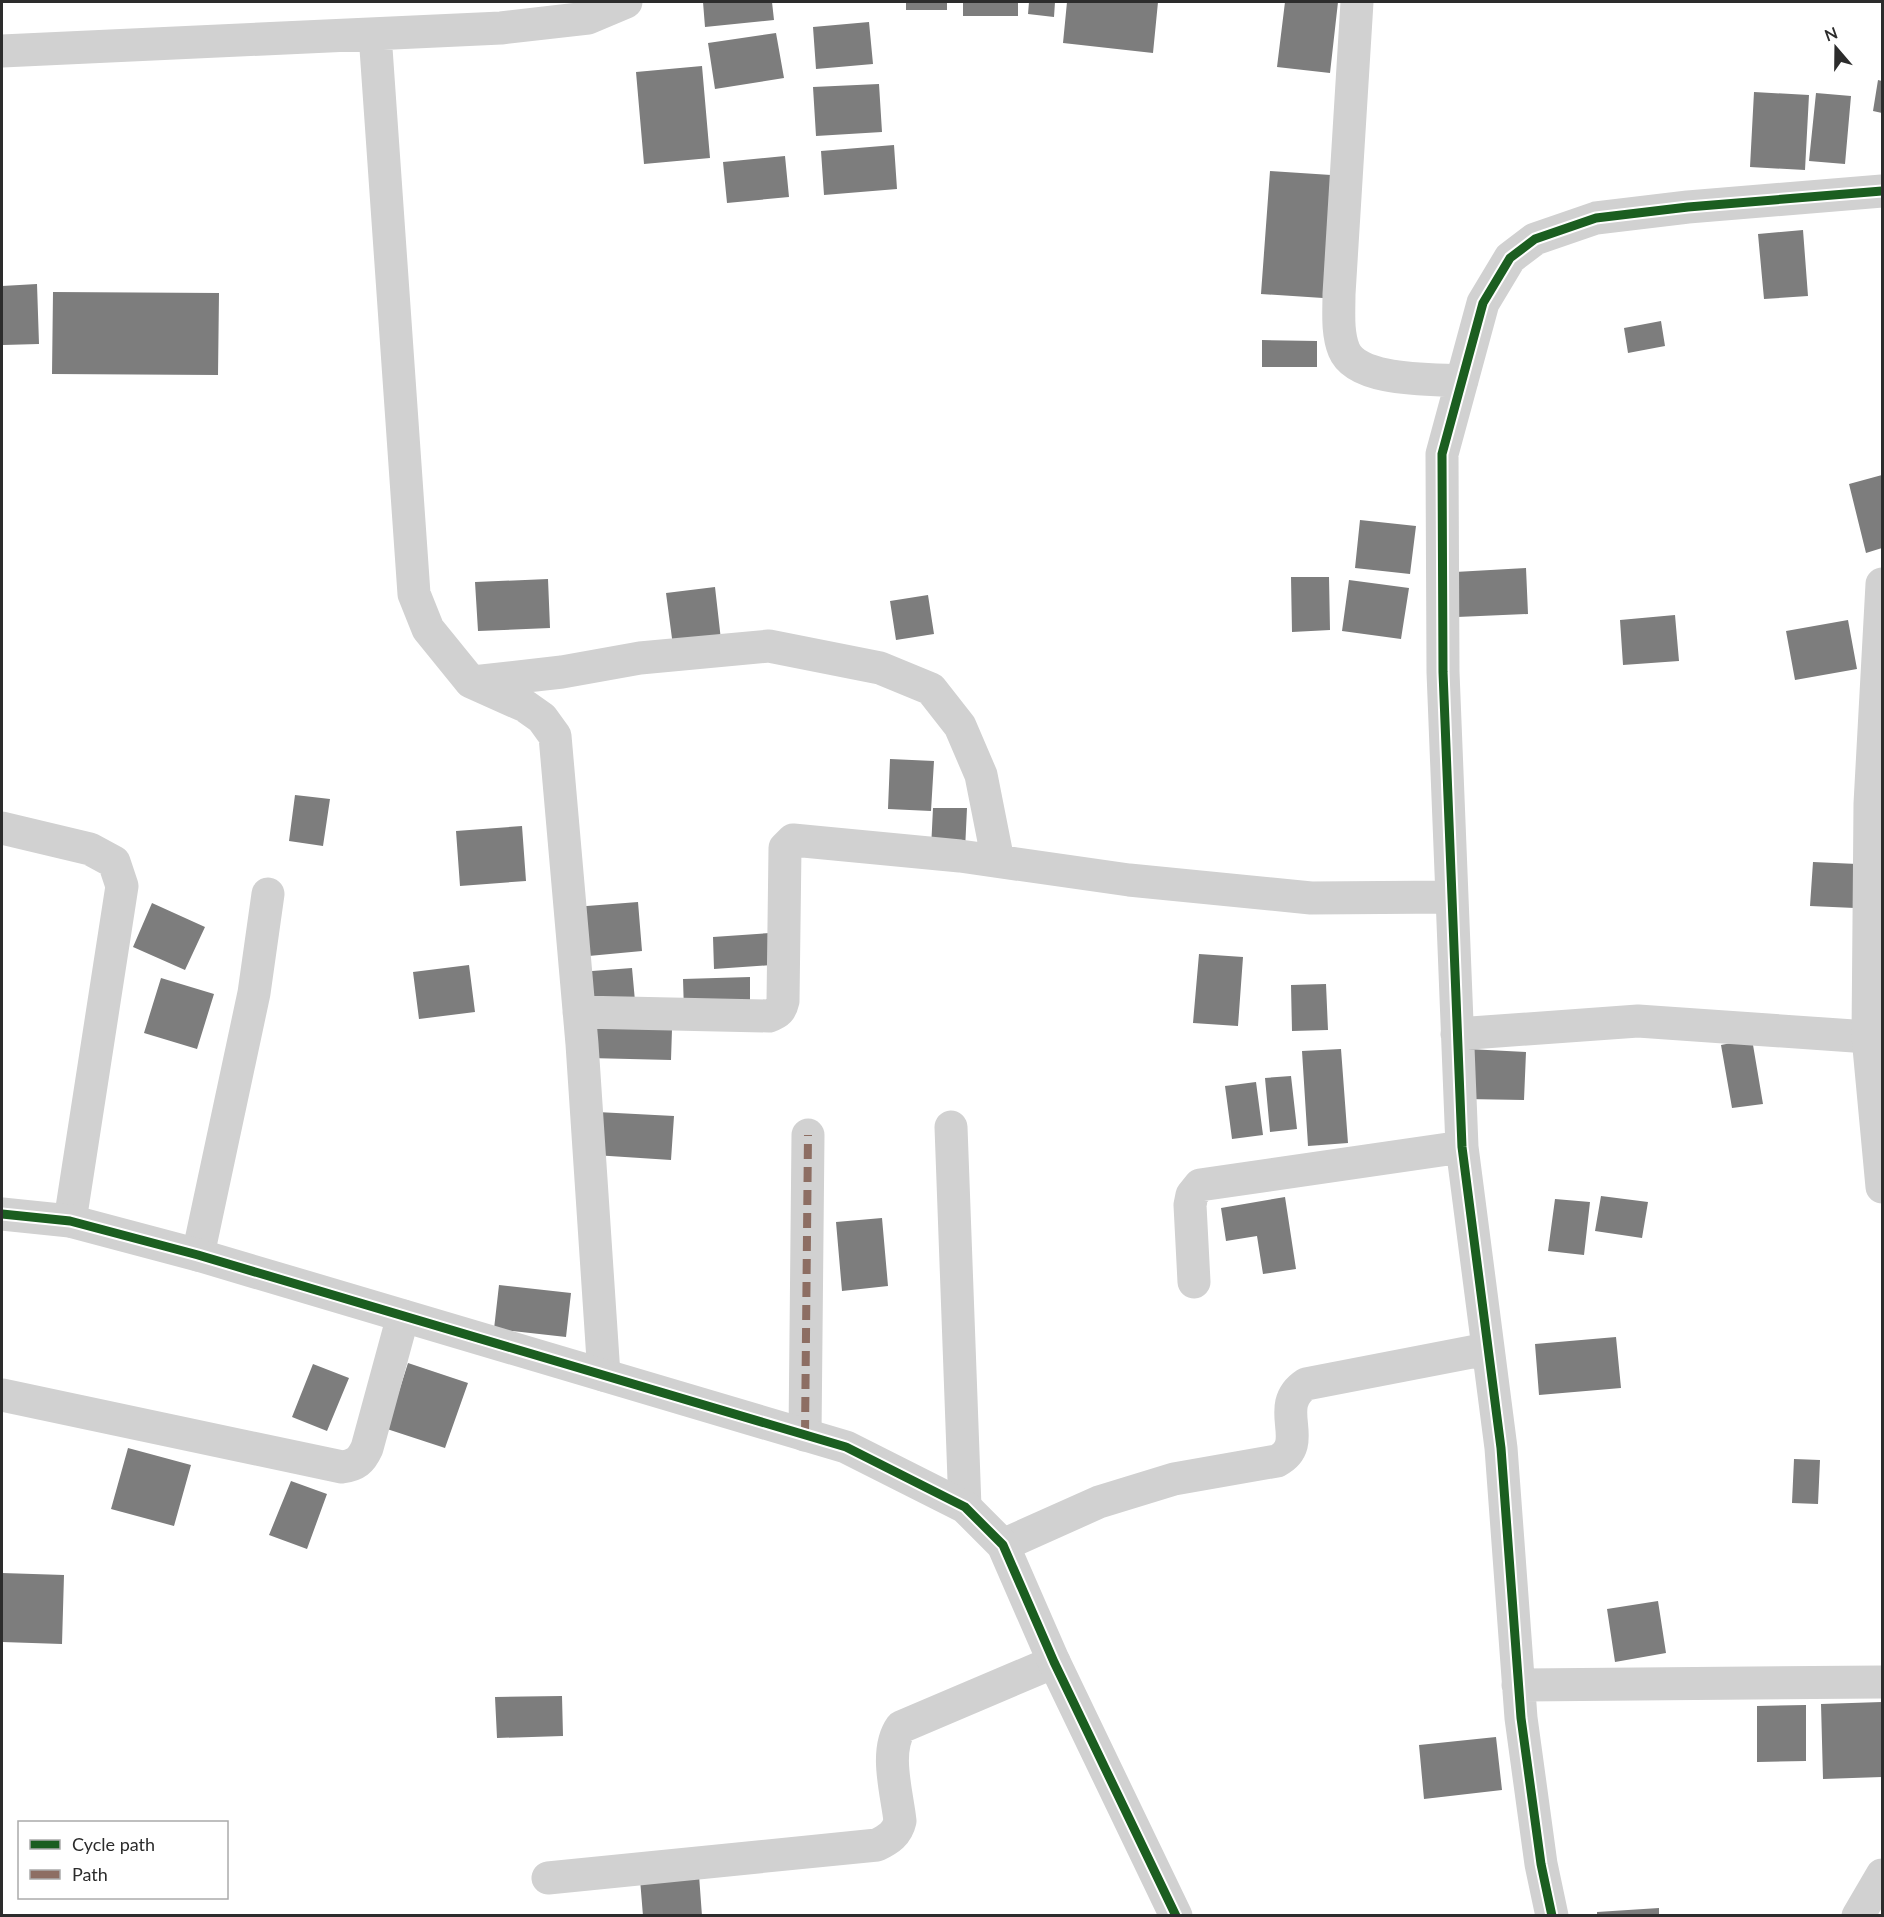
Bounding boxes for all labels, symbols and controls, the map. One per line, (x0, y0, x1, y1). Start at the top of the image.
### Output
north arrow (1806, 18, 1866, 78)
text: N (1822, 22, 1840, 44)
legend (18, 1821, 228, 1899)
text: Cycle path (72, 1833, 155, 1855)
text: Path (72, 1863, 108, 1885)

